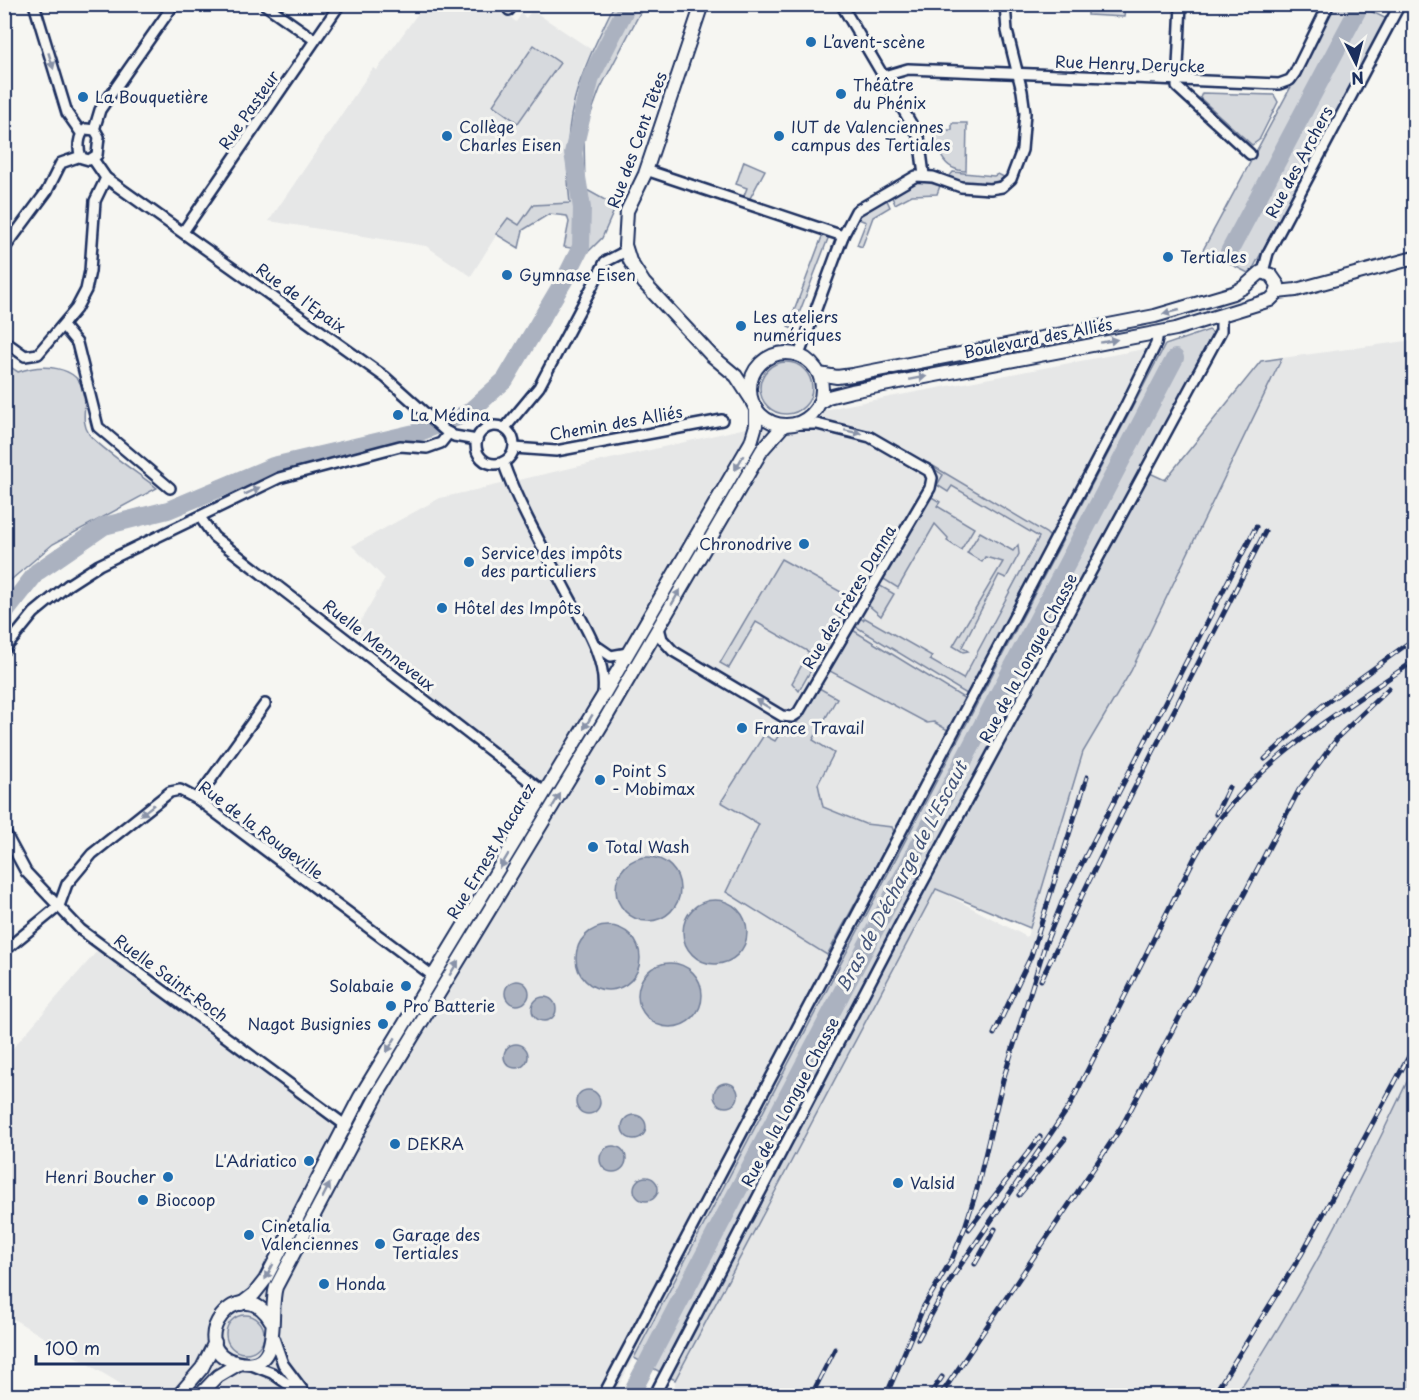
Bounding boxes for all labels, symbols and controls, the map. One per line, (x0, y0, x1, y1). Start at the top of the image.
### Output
place label: L’avent-scène (823, 29, 925, 53)
north arrow (1326, 33, 1386, 93)
marker: L’avent-scène (804, 35, 818, 49)
street label: Rue Henry Derycke (1055, 48, 1206, 78)
one-way arrow (47, 52, 56, 70)
street label: Rue Pasteur (212, 65, 285, 154)
text: N (1350, 66, 1365, 92)
street label: Rue des Cent Têtes (600, 68, 672, 211)
place label: Théâtre du Phénix (853, 72, 926, 114)
place label: La Bouquetière (95, 84, 208, 108)
marker: Théâtre du Phénix (834, 87, 848, 101)
marker: La Bouquetière (76, 90, 90, 104)
street label: Rue des Archers (1259, 101, 1338, 222)
place label: Collège Charles Eisen (459, 114, 561, 156)
place label: IUT de Valenciennes campus des Tertiales (791, 114, 951, 156)
marker: Collège Charles Eisen (440, 129, 454, 143)
marker: IUT de Valenciennes campus des Tertiales (772, 129, 786, 143)
place label: Tertiales (1180, 244, 1247, 268)
marker: Tertiales (1161, 250, 1175, 264)
street label: Rue de l'Epaix (252, 256, 351, 338)
place label: Gymnase Eisen (519, 262, 636, 286)
marker: Gymnase Eisen (500, 268, 514, 282)
place label: Les ateliers numériques (753, 304, 842, 346)
one-way arrow (1162, 308, 1180, 318)
street label: Boulevard des Alliés (961, 311, 1114, 363)
marker: Les ateliers numériques (734, 319, 748, 333)
one-way arrow (1100, 336, 1119, 345)
one-way arrow (909, 373, 928, 382)
street label: Chemin des Alliés (547, 399, 684, 446)
place label: La Médina (410, 402, 490, 426)
marker: La Médina (391, 408, 405, 422)
one-way arrow (843, 427, 862, 437)
one-way arrow (734, 455, 744, 472)
one-way arrow (244, 486, 261, 496)
street label: Rue des Frères Danna (795, 520, 901, 673)
place label: Chronodrive (699, 531, 792, 555)
marker: Chronodrive (797, 537, 811, 551)
place label: Service des impôts des particuliers (481, 540, 622, 582)
marker: Service des impôts des particuliers (462, 555, 476, 569)
street label: Rue de la Longue Chasse (972, 568, 1082, 747)
one-way arrow (671, 589, 682, 605)
street label: Ruelle Menneveux (318, 593, 441, 696)
place label: Hôtel des Impôts (454, 595, 581, 619)
marker: Hôtel des Impôts (435, 601, 449, 615)
one-way arrow (754, 699, 771, 709)
one-way arrow (582, 714, 593, 730)
place label: France Travail (754, 715, 865, 739)
marker: France Travail (735, 721, 749, 735)
water label: Bras de Décharge de L'Escaut (828, 754, 974, 996)
place label: Point S - Mobimax (612, 758, 695, 800)
marker: Point S - Mobimax (593, 773, 607, 787)
street label: Rue de la Rougeville (194, 774, 329, 884)
street label: Rue Ernest Macarez (440, 778, 540, 923)
one-way arrow (550, 793, 561, 809)
one-way arrow (140, 803, 155, 815)
place label: Total Wash (605, 834, 689, 858)
marker: Total Wash (586, 840, 600, 854)
one-way arrow (498, 852, 509, 869)
street label: Ruelle Saint-Roch (109, 927, 234, 1027)
one-way arrow (449, 960, 460, 976)
place label: Solabaie (329, 973, 394, 997)
marker: Solabaie (399, 979, 413, 993)
place label: Pro Batterie (403, 993, 495, 1017)
marker: Pro Batterie (384, 999, 398, 1013)
place label: Nagot Busignies (247, 1011, 371, 1035)
street label: Rue de la Longue Chasse (734, 1012, 844, 1191)
marker: Nagot Busignies (376, 1017, 390, 1031)
one-way arrow (386, 1037, 397, 1053)
place label: DEKRA (407, 1131, 464, 1155)
marker: DEKRA (388, 1137, 402, 1151)
place label: L'Adriatico (215, 1148, 297, 1172)
marker: L'Adriatico (302, 1154, 316, 1168)
place label: Henri Boucher (45, 1164, 157, 1188)
marker: Henri Boucher (161, 1170, 175, 1184)
place label: Valsid (910, 1170, 955, 1194)
marker: Valsid (891, 1176, 905, 1190)
one-way arrow (321, 1183, 330, 1200)
place label: Biocoop (155, 1187, 215, 1211)
marker: Biocoop (136, 1193, 150, 1207)
place label: Cinetalia Valenciennes (261, 1213, 359, 1255)
place label: Garage des Tertiales (392, 1222, 480, 1264)
marker: Cinetalia Valenciennes (242, 1228, 256, 1242)
marker: Garage des Tertiales (373, 1237, 387, 1251)
one-way arrow (264, 1264, 274, 1281)
place label: Honda (336, 1271, 386, 1295)
marker: Honda (317, 1277, 331, 1291)
scale bar (36, 1328, 188, 1366)
text: 100 m (45, 1334, 100, 1361)

